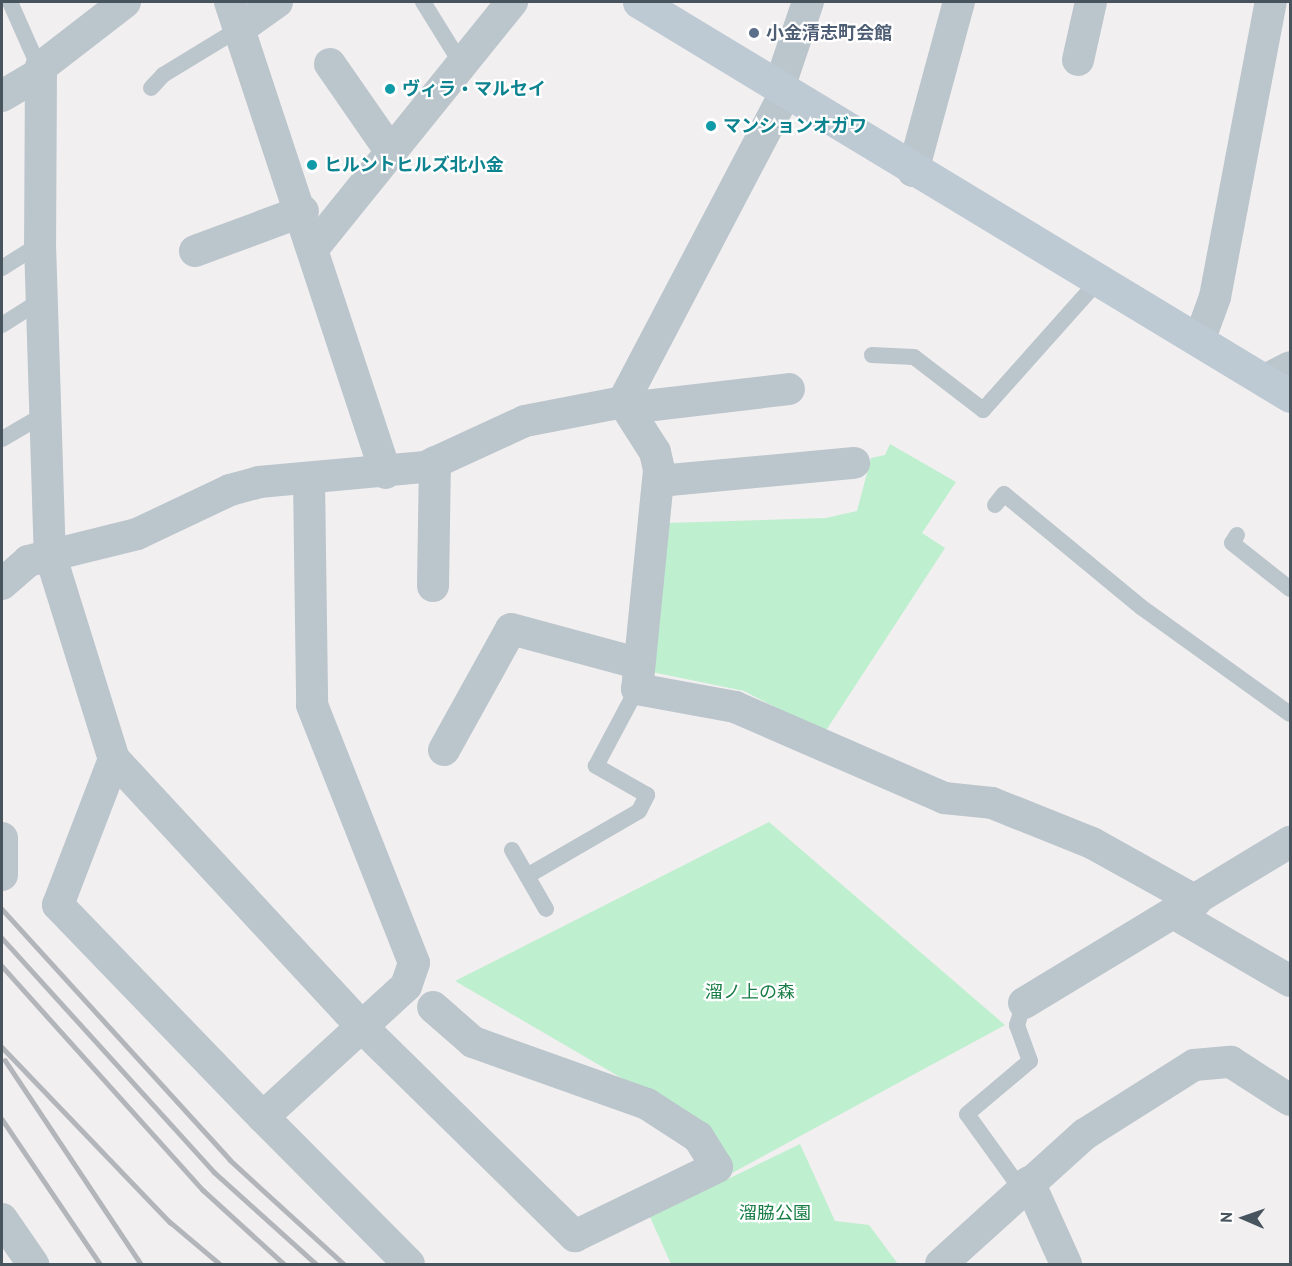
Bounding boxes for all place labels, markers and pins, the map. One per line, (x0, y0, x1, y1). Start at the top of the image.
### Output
place label: 小金清志町会館 (766, 22, 892, 44)
marker: 小金清志町会館 (747, 26, 761, 40)
place label: ヴィラ・マルセイ (402, 78, 546, 100)
marker: ヴィラ・マルセイ (383, 82, 397, 96)
place label: マンションオガワ (723, 115, 867, 137)
marker: マンションオガワ (704, 119, 718, 133)
place label: ヒルントヒルズ北小金 (324, 154, 504, 176)
marker: ヒルントヒルズ北小金 (305, 158, 319, 172)

